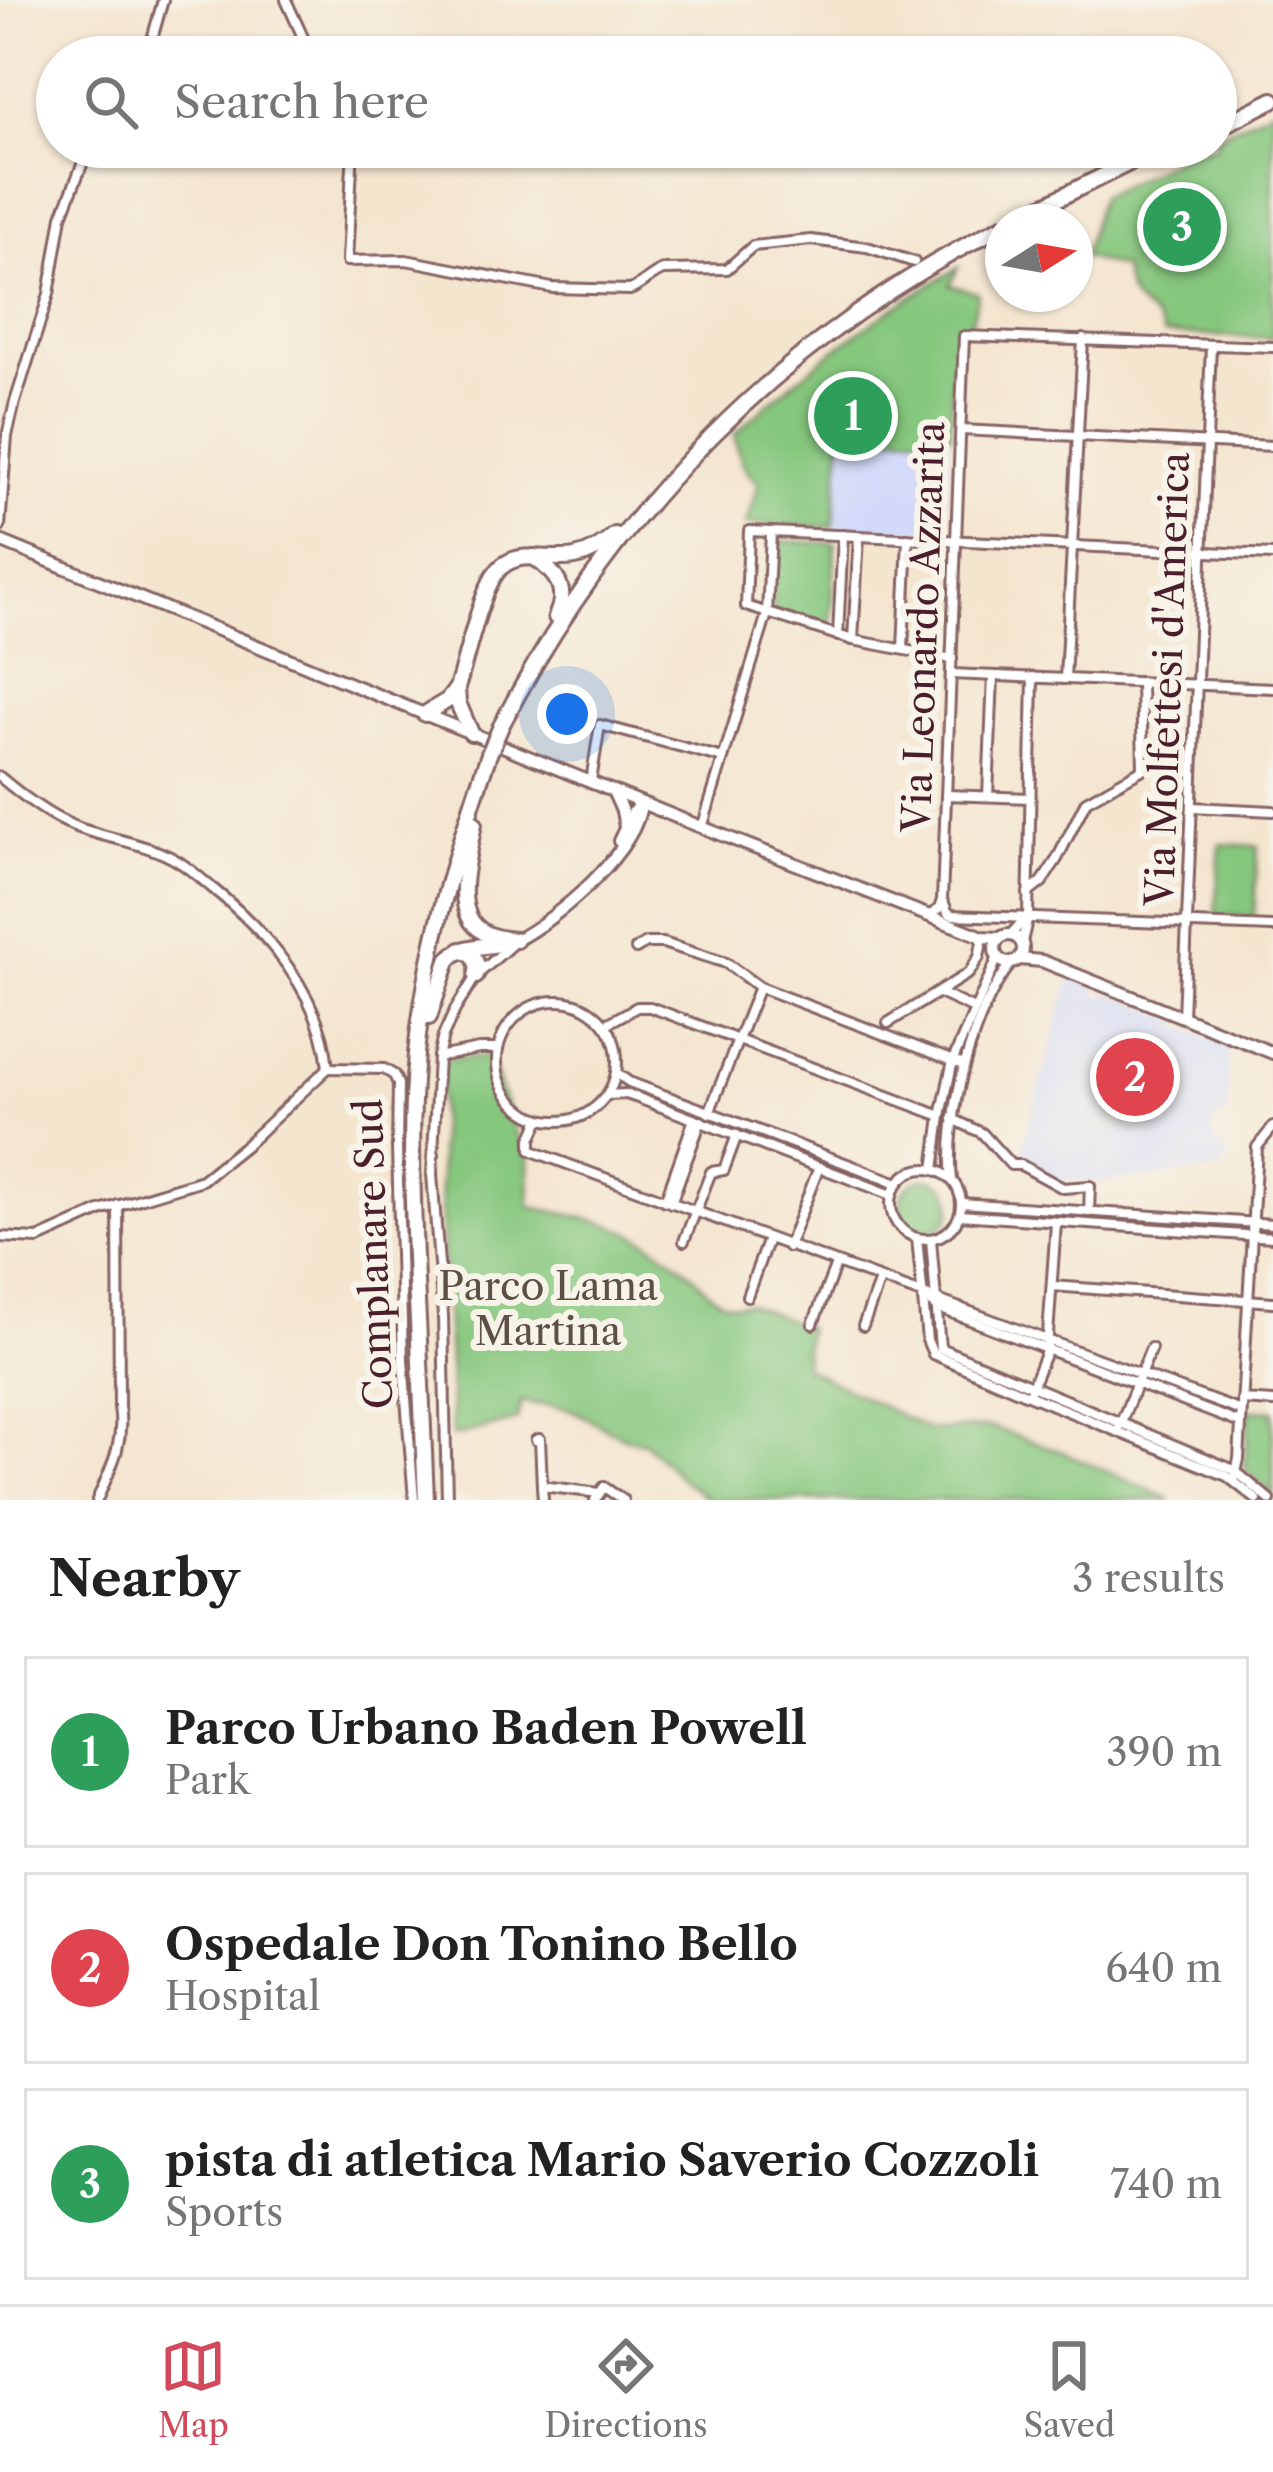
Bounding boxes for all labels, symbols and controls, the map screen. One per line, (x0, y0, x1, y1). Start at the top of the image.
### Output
search box (36, 36, 1237, 168)
icon: search (78, 69, 144, 135)
text: Search here (174, 74, 429, 130)
pin: 3 (1143, 182, 1221, 272)
north arrow (985, 204, 1093, 312)
pin: 1 (814, 371, 892, 461)
street label: Via Leonardo Azzarita (892, 420, 954, 834)
street label: Via Molfettesi d'America (1135, 451, 1199, 908)
your location (537, 684, 597, 744)
pin: 2 (1096, 1032, 1174, 1122)
street label: Complanare Sud (344, 1098, 402, 1410)
park label: Parco Lama Martina (438, 1262, 658, 1355)
text: Nearby (48, 1547, 240, 1609)
text: 3 results (1072, 1554, 1225, 1602)
text: Parco Urbano Baden Powell (165, 1700, 807, 1756)
text: 1 (81, 1728, 99, 1776)
text: 390 m (1106, 1728, 1222, 1776)
text: Park (165, 1756, 250, 1804)
text: Ospedale Don Tonino Bello (165, 1916, 798, 1972)
text: 2 (78, 1944, 102, 1992)
text: 640 m (1105, 1944, 1222, 1992)
text: Hospital (165, 1972, 320, 2020)
text: pista di atletica Mario Saverio Cozzoli (165, 2132, 1039, 2188)
text: 3 (79, 2160, 101, 2208)
text: 740 m (1110, 2160, 1222, 2208)
text: Sports (165, 2188, 283, 2236)
tab: Map (158, 2333, 229, 2446)
tab: Directions (545, 2333, 708, 2446)
tab: Saved (1023, 2333, 1115, 2446)

